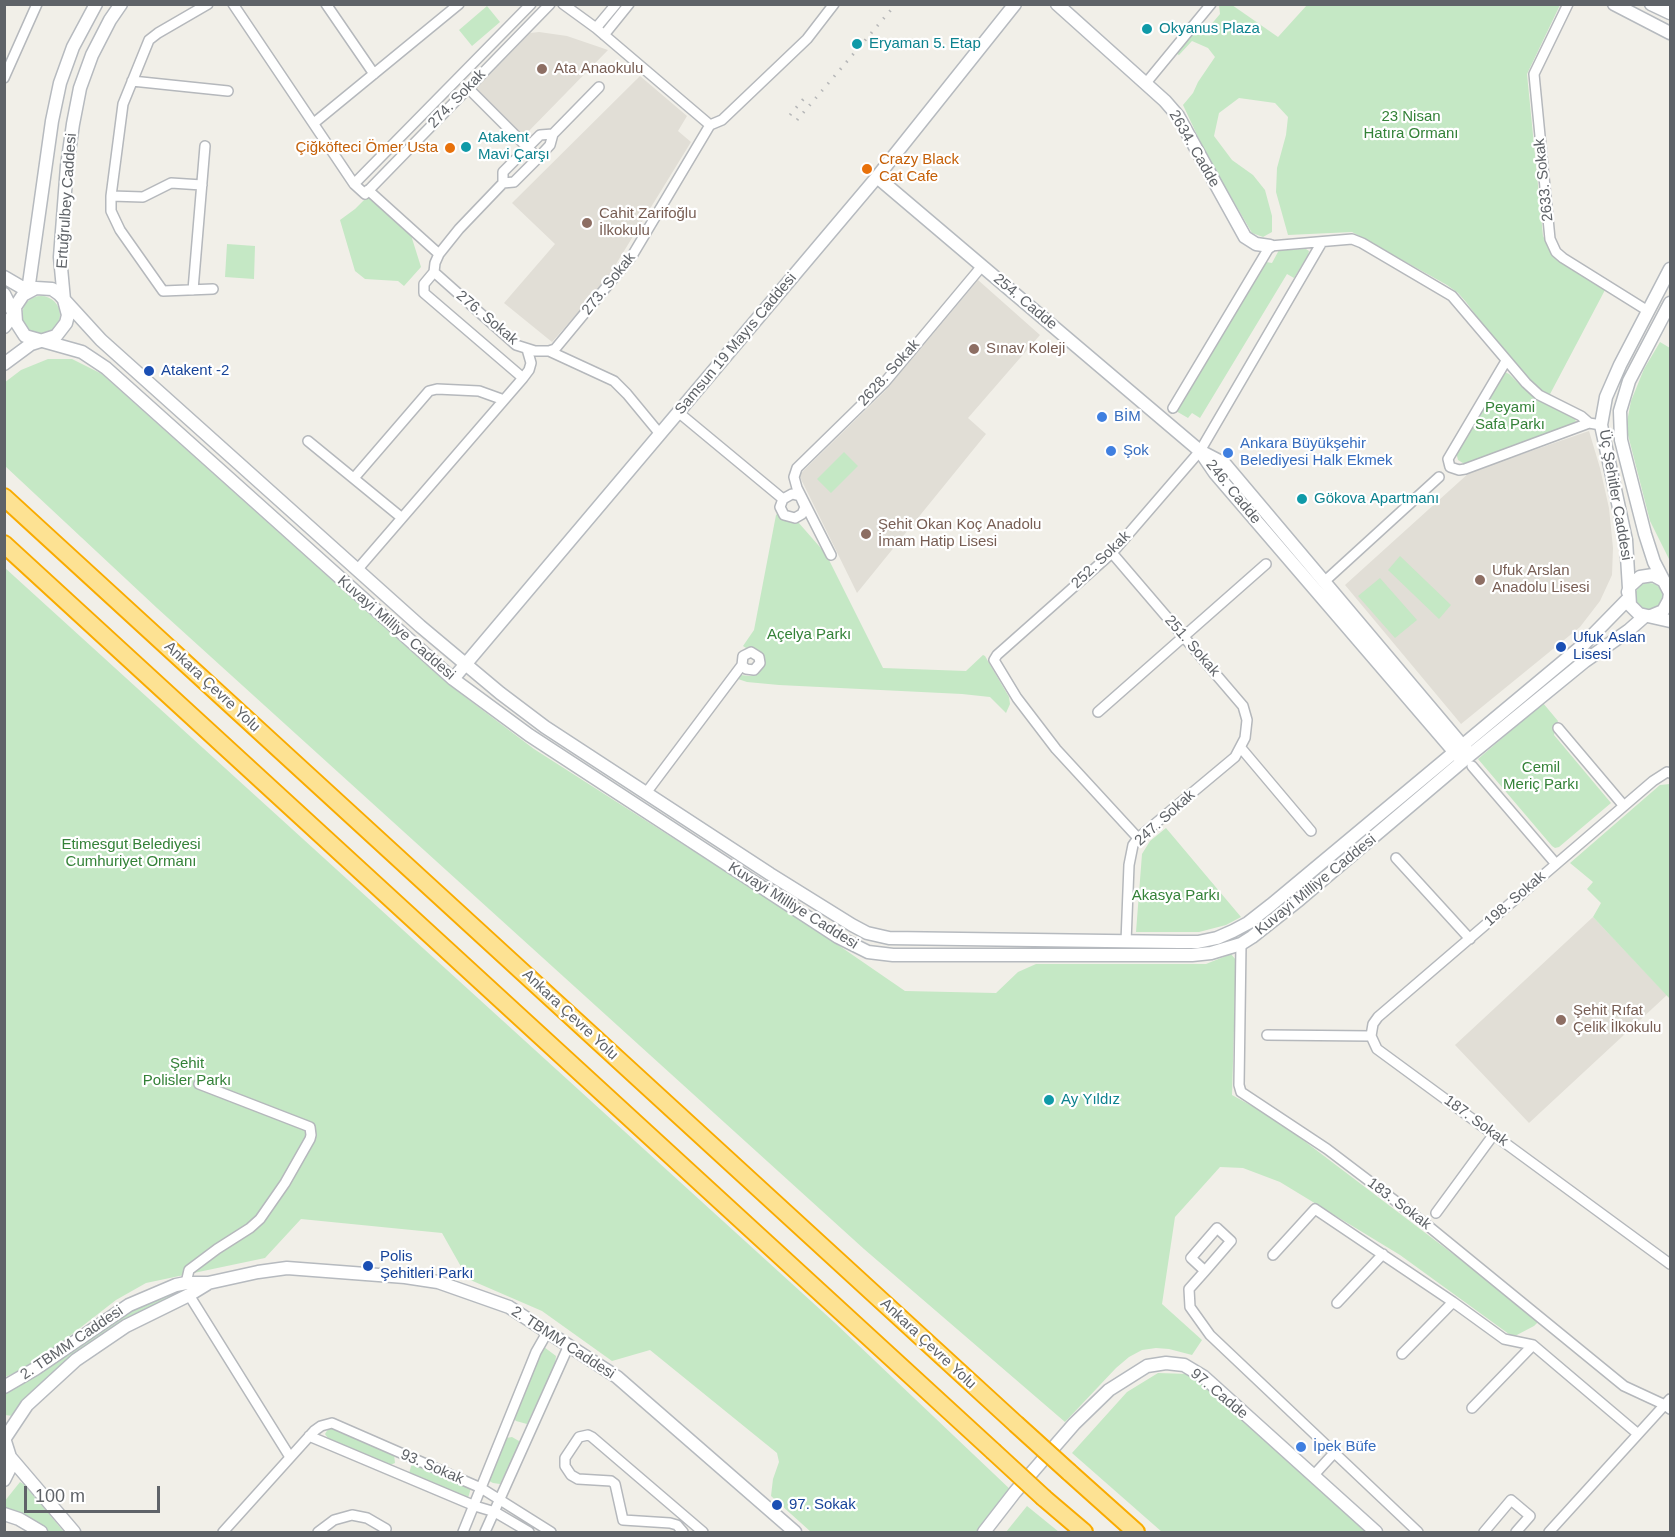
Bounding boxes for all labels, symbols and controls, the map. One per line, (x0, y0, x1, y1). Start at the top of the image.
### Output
place label: Okyanus Plaza (1159, 20, 1260, 38)
marker: Okyanus Plaza (1140, 22, 1154, 36)
place label: Eryaman 5. Etap (869, 35, 981, 53)
marker: Eryaman 5. Etap (850, 37, 864, 51)
place label: Ata Anaokulu (554, 60, 643, 78)
marker: Ata Anaokulu (535, 62, 549, 76)
street label: 274. Sokak (424, 66, 490, 132)
street label: 2634. Cadde (1165, 107, 1223, 191)
park label: 23 Nisan Hatıra Ormanı (1363, 108, 1459, 143)
place label: Atakent Mavi Çarşı (478, 129, 550, 164)
street label: Ertuğrulbey Caddesi (53, 133, 81, 269)
street label: 2633. Sokak (1531, 138, 1557, 222)
place label: Çiğköfteci Ömer Usta (295, 139, 438, 157)
marker: Atakent Mavi Çarşı (459, 140, 473, 154)
marker: Çiğköfteci Ömer Usta (443, 141, 457, 155)
place label: Crazy Black Cat Cafe (879, 151, 959, 186)
marker: Crazy Black Cat Cafe (860, 162, 874, 176)
place label: Cahit Zarifoğlu İlkokulu (599, 205, 697, 240)
marker: Cahit Zarifoğlu İlkokulu (580, 216, 594, 230)
street label: 273. Sokak (578, 249, 640, 319)
street label: Samsun 19 Mayıs Caddesi (671, 270, 801, 418)
street label: 254. Cadde (990, 270, 1060, 334)
street label: 276. Sokak (452, 287, 522, 349)
street label: 2628. Sokak (854, 336, 924, 410)
place label: Sınav Koleji (986, 340, 1065, 358)
marker: Sınav Koleji (967, 342, 981, 356)
place label: Atakent -2 (161, 362, 229, 380)
marker: Atakent -2 (142, 364, 156, 378)
park label: Peyami Safa Parkı (1475, 399, 1545, 434)
place label: BİM (1114, 408, 1141, 426)
marker: BİM (1095, 410, 1109, 424)
street label: Üç Şehitler Caddesi (1595, 428, 1635, 562)
place label: Ankara Büyükşehir Belediyesi Halk Ekmek (1240, 435, 1393, 470)
place label: Şok (1123, 442, 1149, 460)
marker: Şok (1104, 444, 1118, 458)
marker: Ankara Büyükşehir Belediyesi Halk Ekmek (1221, 446, 1235, 460)
street label: 246. Cadde (1202, 456, 1264, 528)
place label: Gökova Apartmanı (1314, 490, 1439, 508)
marker: Gökova Apartmanı (1295, 492, 1309, 506)
place label: Şehit Okan Koç Anadolu İmam Hatip Lisesi (878, 516, 1041, 551)
marker: Şehit Okan Koç Anadolu İmam Hatip Lisesi (859, 527, 873, 541)
street label: 252. Sokak (1068, 527, 1134, 593)
place label: Ufuk Arslan Anadolu Lisesi (1492, 562, 1590, 597)
street label: Kuvayi Milliye Caddesi (333, 572, 459, 684)
marker: Ufuk Arslan Anadolu Lisesi (1473, 573, 1487, 587)
street label: 251. Sokak (1161, 612, 1223, 680)
park label: Açelya Parkı (767, 626, 851, 644)
place label: Ufuk Aslan Lisesi (1573, 629, 1646, 664)
street label: Ankara Çevre Yolu (160, 638, 264, 736)
marker: Ufuk Aslan Lisesi (1554, 640, 1568, 654)
park label: Cemil Meriç Parkı (1503, 759, 1579, 794)
street label: 247. Sokak (1131, 786, 1199, 850)
street label: Kuvayi Milliye Caddesi (1252, 831, 1380, 939)
park label: Etimesgut Belediyesi Cumhuriyet Ormanı (61, 836, 201, 871)
street label: Kuvayi Milliye Caddesi (725, 859, 861, 953)
street label: 198. Sokak (1481, 868, 1549, 930)
park label: Akasya Parkı (1132, 887, 1220, 905)
street label: Ankara Çevre Yolu (518, 966, 622, 1064)
place label: Şehit Rıfat Çelik İlkokulu (1573, 1002, 1661, 1037)
marker: Şehit Rıfat Çelik İlkokulu (1554, 1013, 1568, 1027)
park label: Şehit Polisler Parkı (143, 1055, 231, 1090)
place label: Ay Yıldız (1061, 1091, 1120, 1109)
street label: 187. Sokak (1440, 1092, 1512, 1150)
marker: Ay Yıldız (1042, 1093, 1056, 1107)
street label: 183. Sokak (1364, 1174, 1434, 1234)
place label: Polis Şehitleri Parkı (380, 1248, 473, 1283)
marker: Polis Şehitleri Parkı (361, 1259, 375, 1273)
street label: Ankara Çevre Yolu (876, 1295, 980, 1393)
street label: 2. TBMM Caddesi (17, 1302, 127, 1384)
street label: 2. TBMM Caddesi (508, 1303, 618, 1383)
street label: 97. Cadde (1187, 1365, 1251, 1423)
place label: İpek Büfe (1313, 1438, 1376, 1456)
marker: İpek Büfe (1294, 1440, 1308, 1454)
street label: 93. Sokak (398, 1446, 466, 1488)
scale bar (27, 1474, 164, 1512)
text: 100 m (35, 1486, 85, 1506)
place label: 97. Sokak (789, 1496, 856, 1514)
marker: 97. Sokak (770, 1498, 784, 1512)

